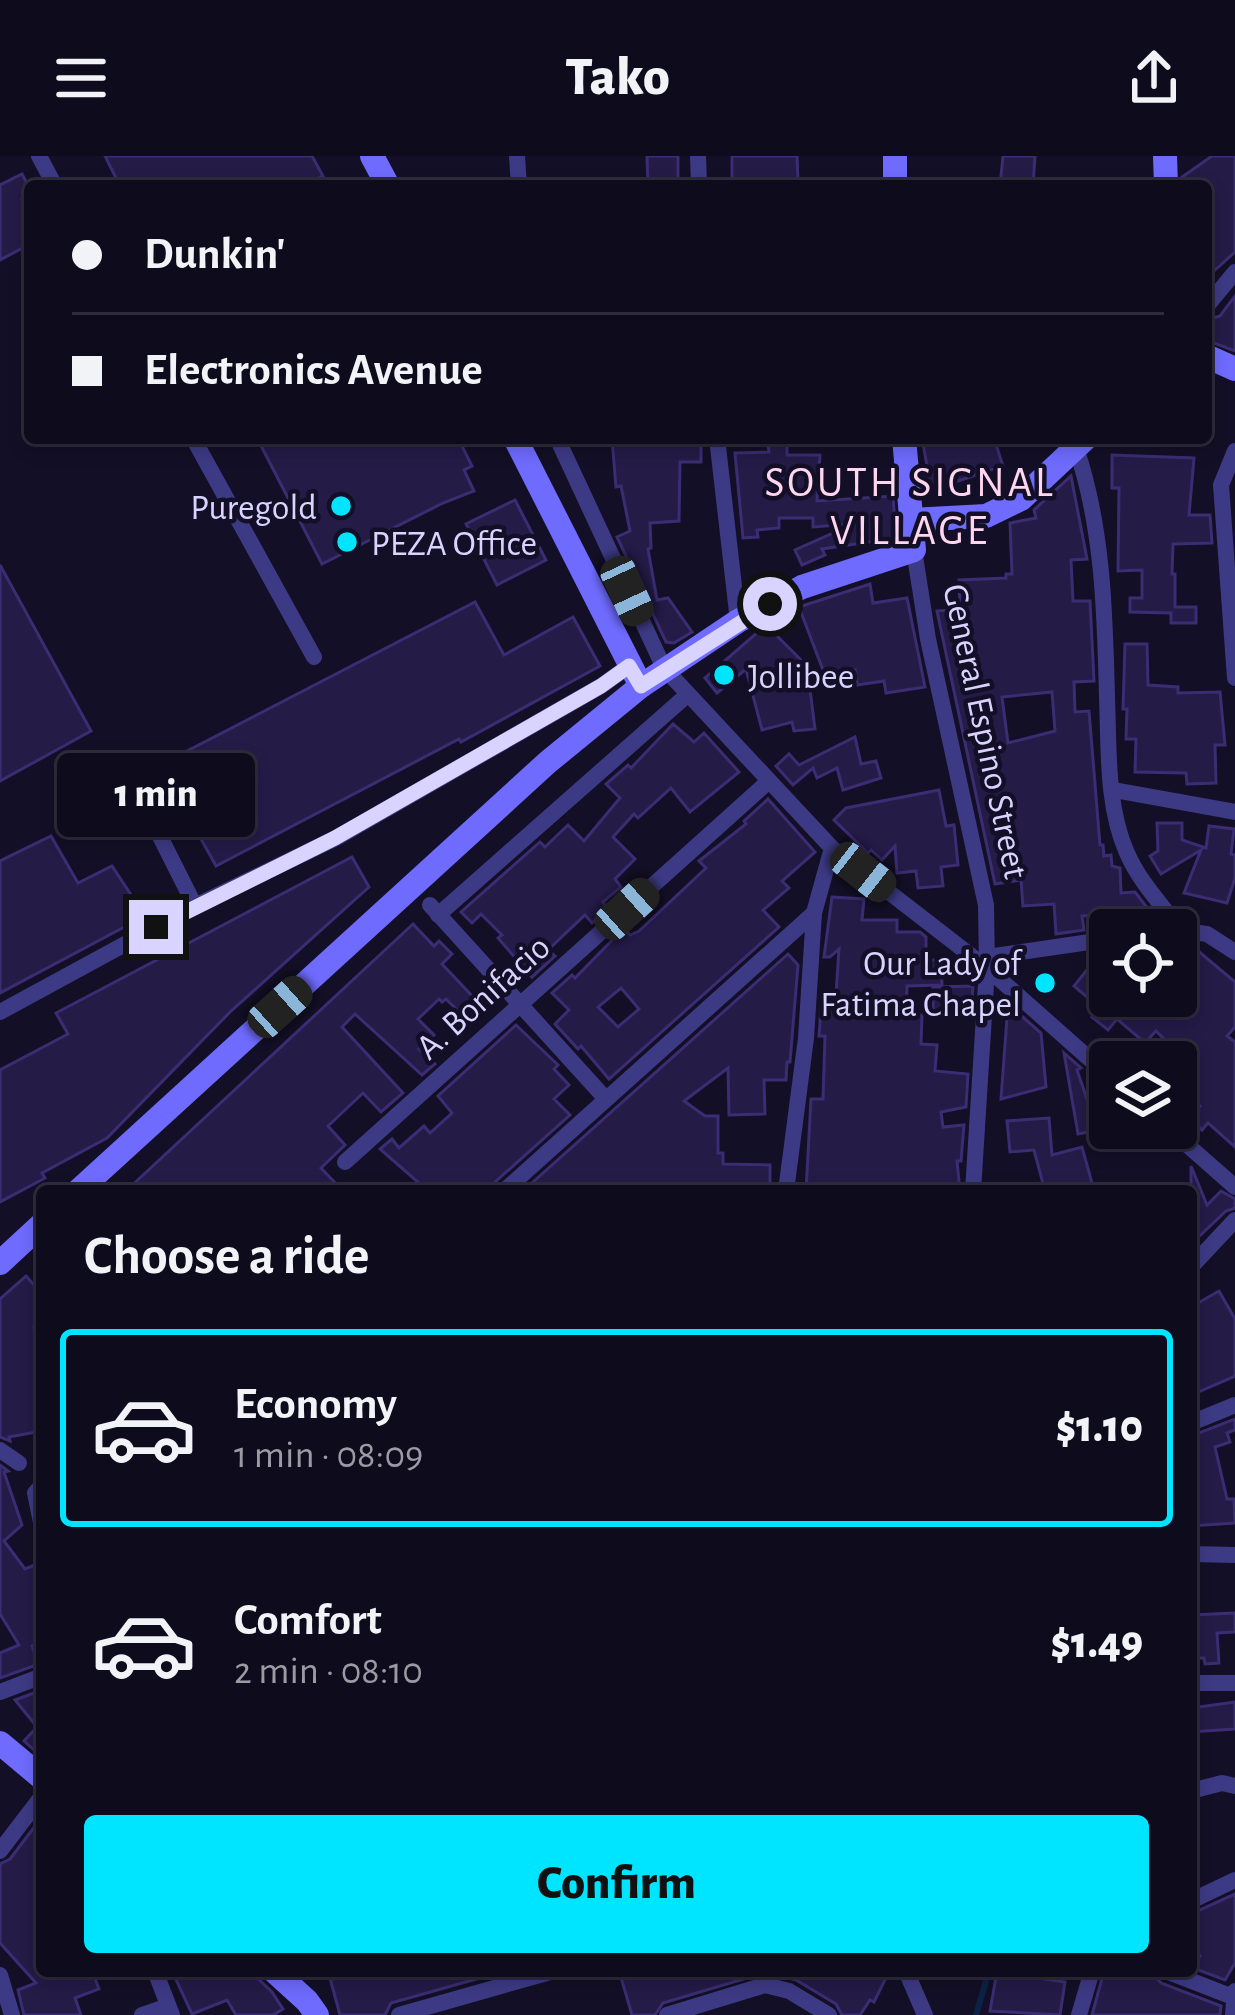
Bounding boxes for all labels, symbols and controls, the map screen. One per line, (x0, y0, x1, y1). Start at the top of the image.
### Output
icon: menu (48, 45, 114, 111)
icon: share (1121, 45, 1187, 111)
text: Tako (565, 51, 670, 105)
text: Dunkin' (144, 232, 285, 277)
text: Electronics Avenue (144, 348, 483, 393)
district label: SOUTH SIGNAL VILLAGE (764, 462, 1056, 552)
place label: Puregold (190, 490, 317, 526)
marker: Puregold (328, 493, 354, 519)
place label: PEZA Office (371, 526, 537, 562)
marker: PEZA Office (334, 529, 360, 555)
car (595, 551, 659, 631)
route start (743, 577, 797, 631)
street label: General Espino Street (936, 581, 1034, 882)
place label: Jollibee (748, 659, 854, 695)
marker: Jollibee (711, 662, 737, 688)
callout: 1 min (57, 753, 255, 837)
text: 1 min (114, 775, 198, 814)
car (824, 836, 902, 908)
car (588, 872, 666, 946)
route end (129, 900, 183, 954)
map controls (1089, 909, 1197, 1149)
button: locate (1089, 909, 1197, 1017)
street label: A. Bonifacio (410, 929, 557, 1066)
place label: Our Lady of Fatima Chapel (820, 946, 1023, 1023)
car (241, 970, 319, 1044)
marker: Our Lady of Fatima Chapel (1032, 970, 1058, 996)
button: layers (1089, 1041, 1197, 1149)
text: Choose a ride (84, 1230, 370, 1284)
icon: car (90, 1374, 198, 1482)
text: Economy (234, 1382, 397, 1427)
text: $1.10 (1056, 1405, 1143, 1450)
text: 1 min · 08:09 (234, 1436, 423, 1475)
icon: car (90, 1590, 198, 1698)
text: Comfort (234, 1598, 382, 1643)
text: $1.49 (1050, 1621, 1143, 1666)
text: 2 min · 08:10 (234, 1652, 423, 1691)
button: Confirm (84, 1815, 1149, 1953)

